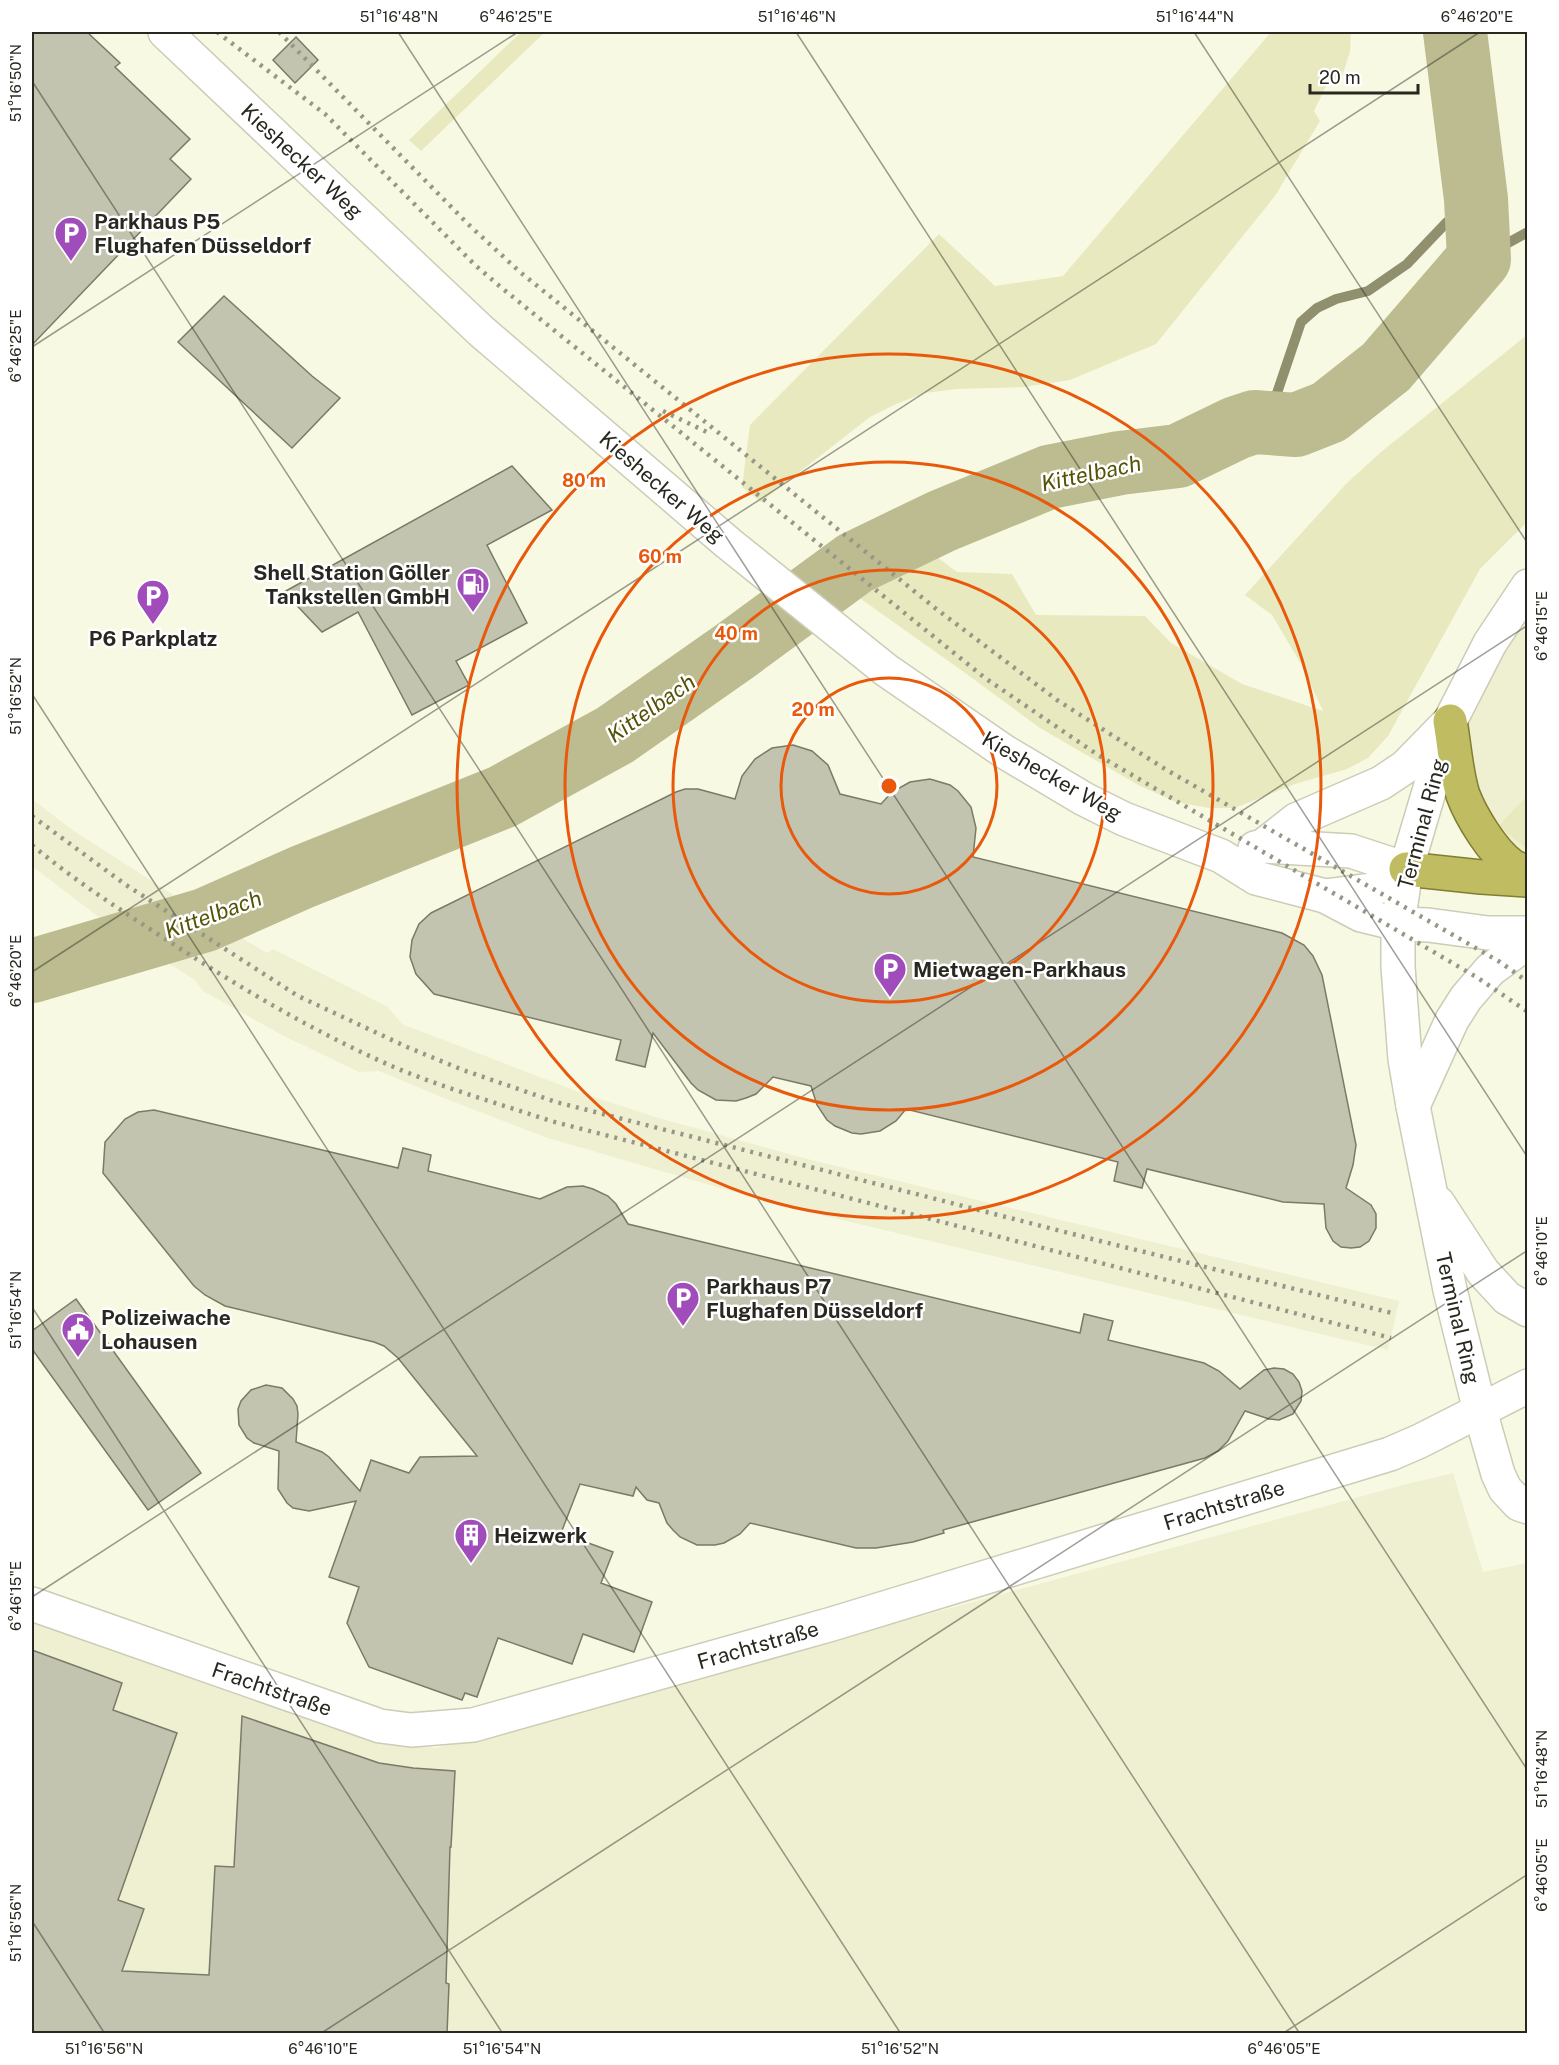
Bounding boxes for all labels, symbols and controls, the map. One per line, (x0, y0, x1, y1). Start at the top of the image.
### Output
text: 51°16'48"N (360, 8, 438, 25)
text: 6°46'25"E (479, 8, 553, 25)
text: 51°16'46"N (758, 8, 836, 25)
text: 51°16'44"N (1156, 8, 1234, 25)
text: 6°46'20"E (1441, 8, 1513, 25)
text: 51°16'50"N (7, 44, 24, 122)
scale bar (1310, 57, 1418, 95)
text: 20 m (1319, 67, 1361, 88)
street label: Kieshecker Weg (236, 98, 368, 224)
place label: Parkhaus P5 Flughafen Düsseldorf (94, 209, 311, 258)
parking icon: Parkhaus P5 Flughafen Düsseldorf (53, 215, 89, 262)
text: 6°46'25"E (7, 309, 24, 383)
street label: Kieshecker Weg (594, 426, 730, 548)
water label: Kittelbach (1039, 450, 1143, 496)
text: 80 m (562, 470, 606, 491)
text: 60 m (638, 546, 682, 567)
place label: Shell Station Göller Tankstellen GmbH (253, 560, 450, 609)
fuel station icon: Shell Station Göller Tankstellen GmbH (455, 566, 491, 613)
parking icon: P6 Parkplatz (135, 578, 171, 625)
text: 6°46'15"E (1533, 591, 1550, 661)
text: 40 m (714, 623, 758, 644)
place label: P6 Parkplatz (89, 626, 217, 651)
text: 51°16'52"N (7, 657, 24, 735)
water label: Kittelbach (602, 668, 700, 748)
text: 20 m (791, 699, 835, 720)
street label: Kieshecker Weg (978, 726, 1126, 826)
street label: Terminal Ring (1393, 756, 1451, 892)
centre of rings (879, 776, 899, 796)
water label: Kittelbach (161, 884, 265, 944)
text: 6°46'20"E (7, 935, 24, 1007)
parking icon: Mietwagen-Parkhaus (872, 951, 908, 998)
place label: Mietwagen-Parkhaus (913, 957, 1126, 982)
text: 6°46'10"E (1533, 1216, 1550, 1286)
street label: Terminal Ring (1431, 1250, 1485, 1386)
text: 51°16'54"N (7, 1271, 24, 1349)
place label: Parkhaus P7 Flughafen Düsseldorf (706, 1274, 923, 1323)
parking icon: Parkhaus P7 Flughafen Düsseldorf (665, 1280, 701, 1327)
place label: Polizeiwache Lohausen (101, 1305, 231, 1354)
public building icon: Polizeiwache Lohausen (60, 1311, 96, 1358)
street label: Frachtstraße (1160, 1475, 1288, 1535)
building icon: Heizwerk (453, 1517, 489, 1564)
place label: Heizwerk (494, 1523, 587, 1548)
text: 6°46'15"E (7, 1561, 24, 1631)
street label: Frachtstraße (694, 1616, 822, 1674)
street label: Frachtstraße (209, 1657, 335, 1721)
text: 51°16'48"N (1533, 1730, 1550, 1808)
text: 6°46'05"E (1533, 1838, 1550, 1912)
text: 51°16'56"N (7, 1884, 24, 1962)
text: 51°16'56"N (65, 2040, 143, 2057)
text: 6°46'10"E (288, 2040, 358, 2057)
text: 51°16'54"N (463, 2040, 541, 2057)
text: 51°16'52"N (861, 2040, 939, 2057)
text: 6°46'05"E (1247, 2040, 1321, 2057)

